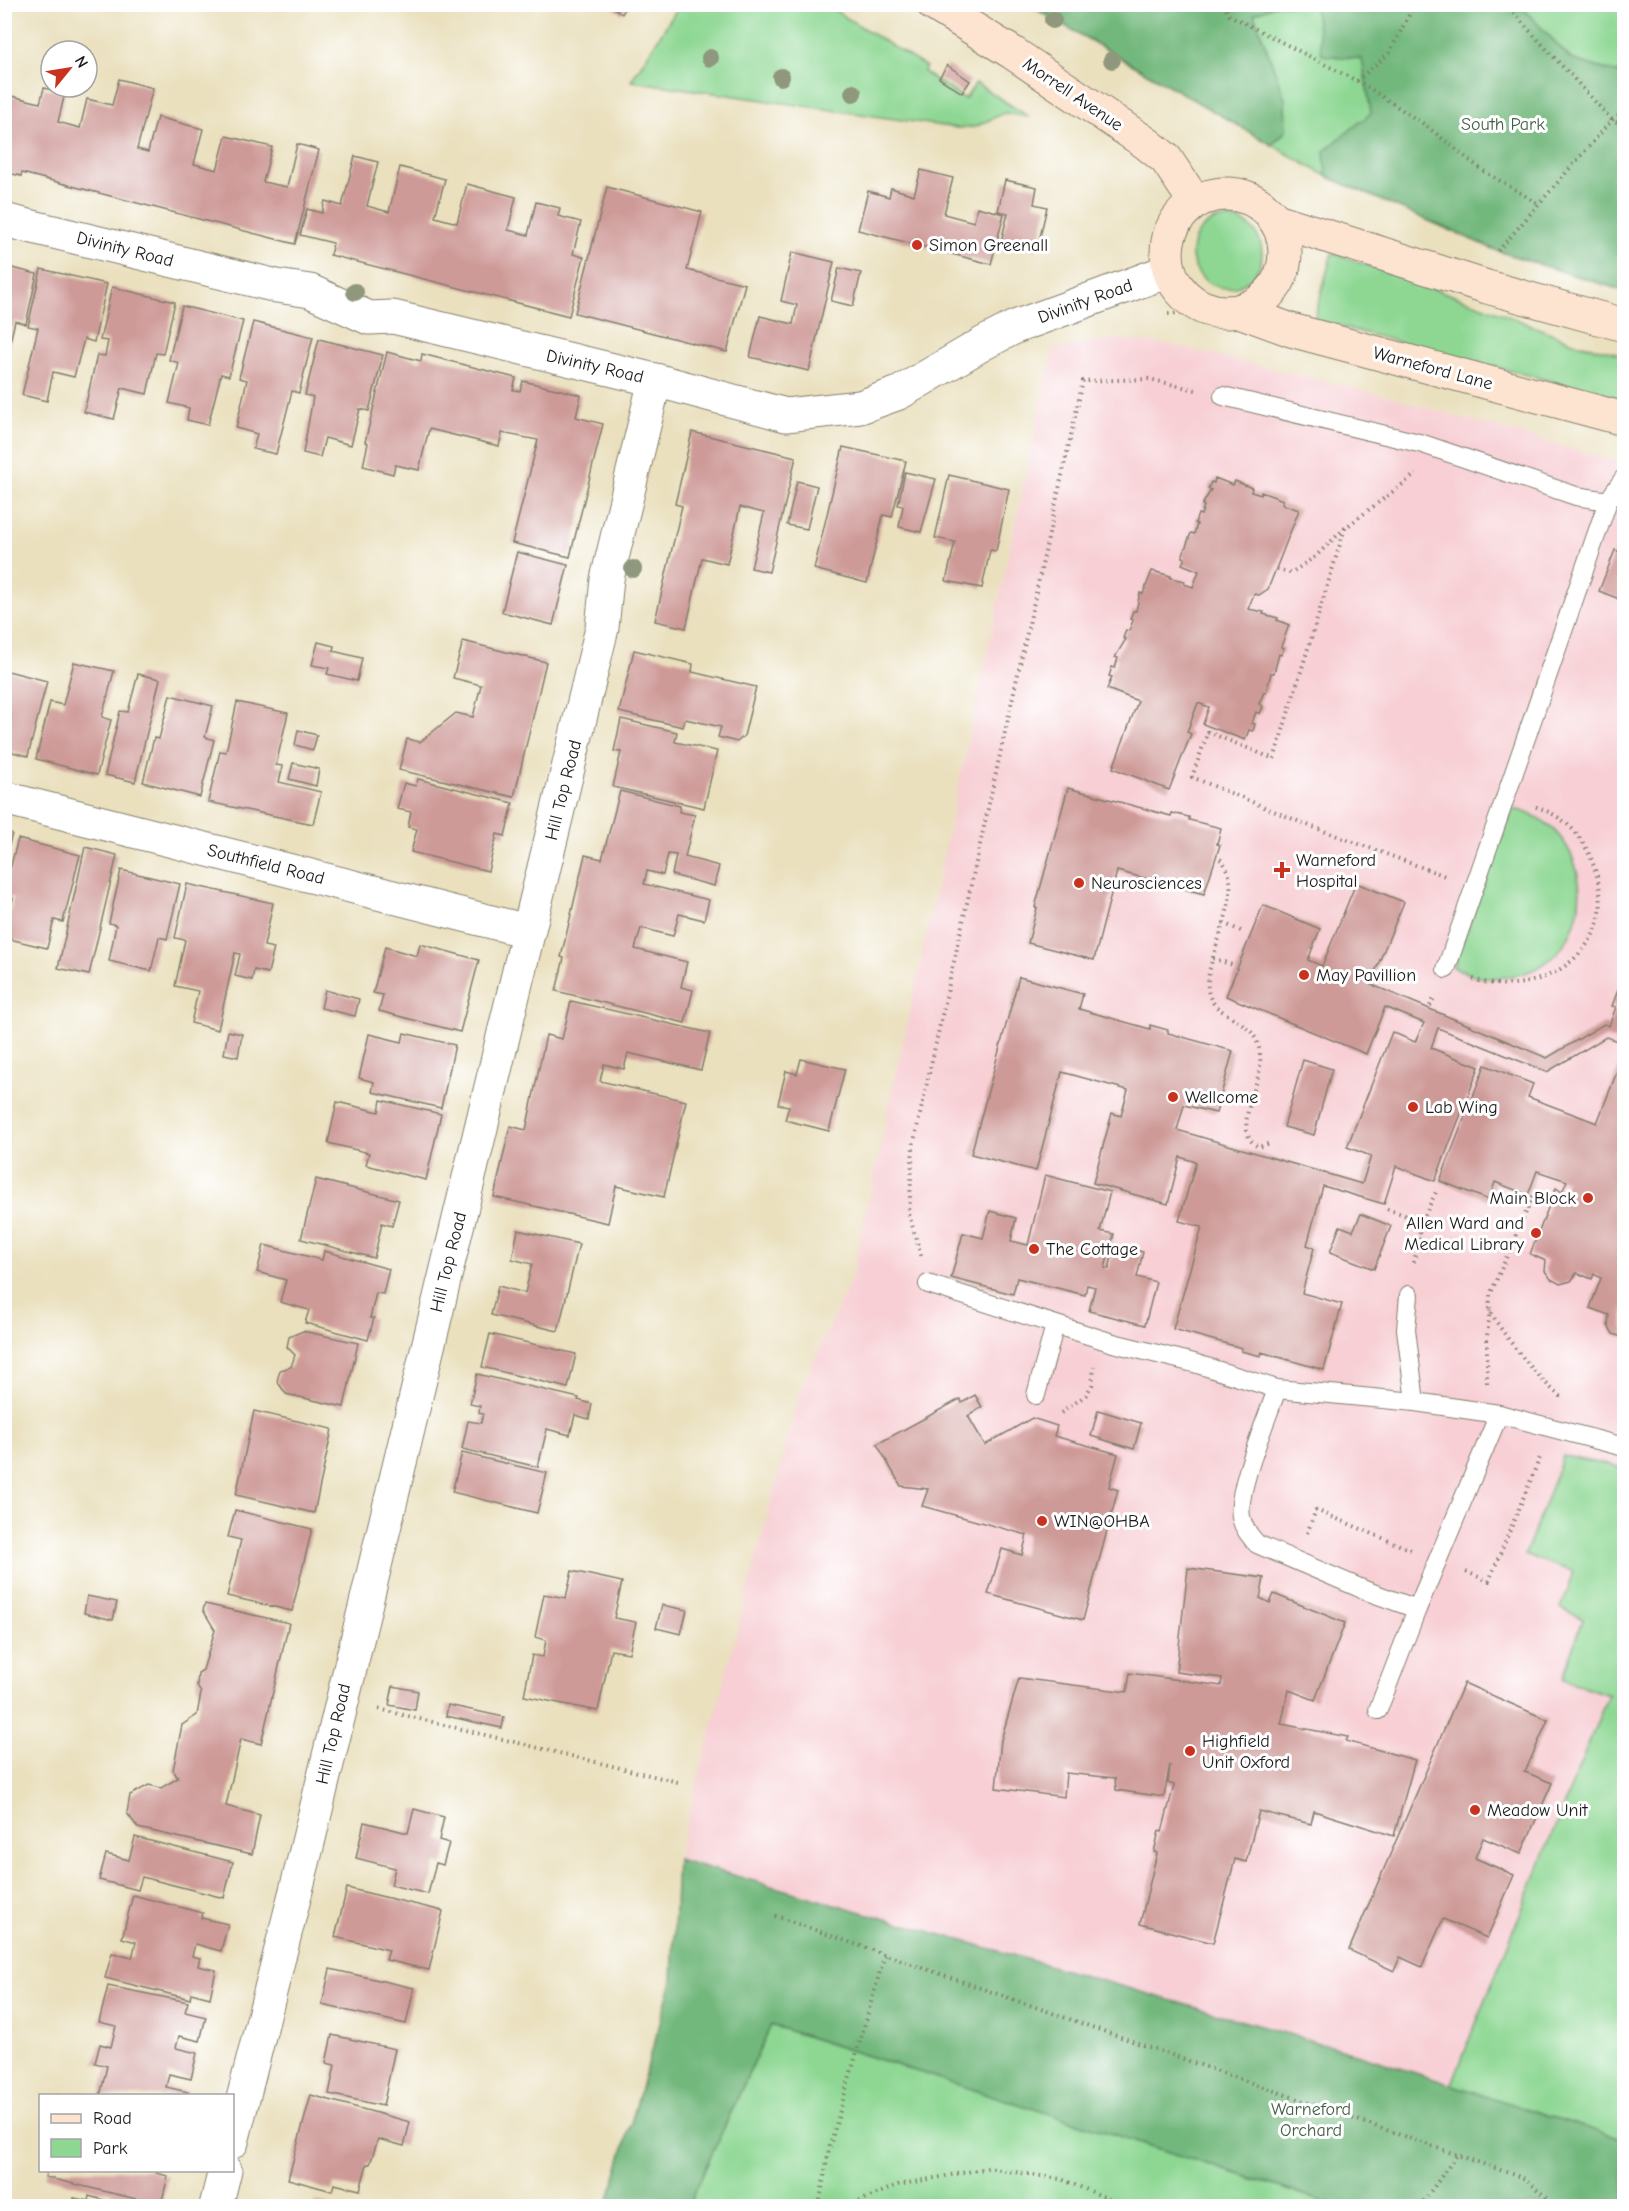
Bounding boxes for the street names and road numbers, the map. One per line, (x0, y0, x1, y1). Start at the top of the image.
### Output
street label: Morrell Avenue (1019, 53, 1127, 136)
street label: Divinity Road (74, 227, 176, 272)
street label: Divinity Road (1035, 275, 1135, 328)
street label: Warneford Lane (1371, 342, 1495, 395)
street label: Divinity Road (544, 345, 646, 388)
street label: Hill Top Road (541, 738, 586, 842)
street label: Southfield Road (205, 840, 327, 889)
street label: Hill Top Road (426, 1210, 471, 1314)
street label: Hill Top Road (312, 1682, 355, 1786)

